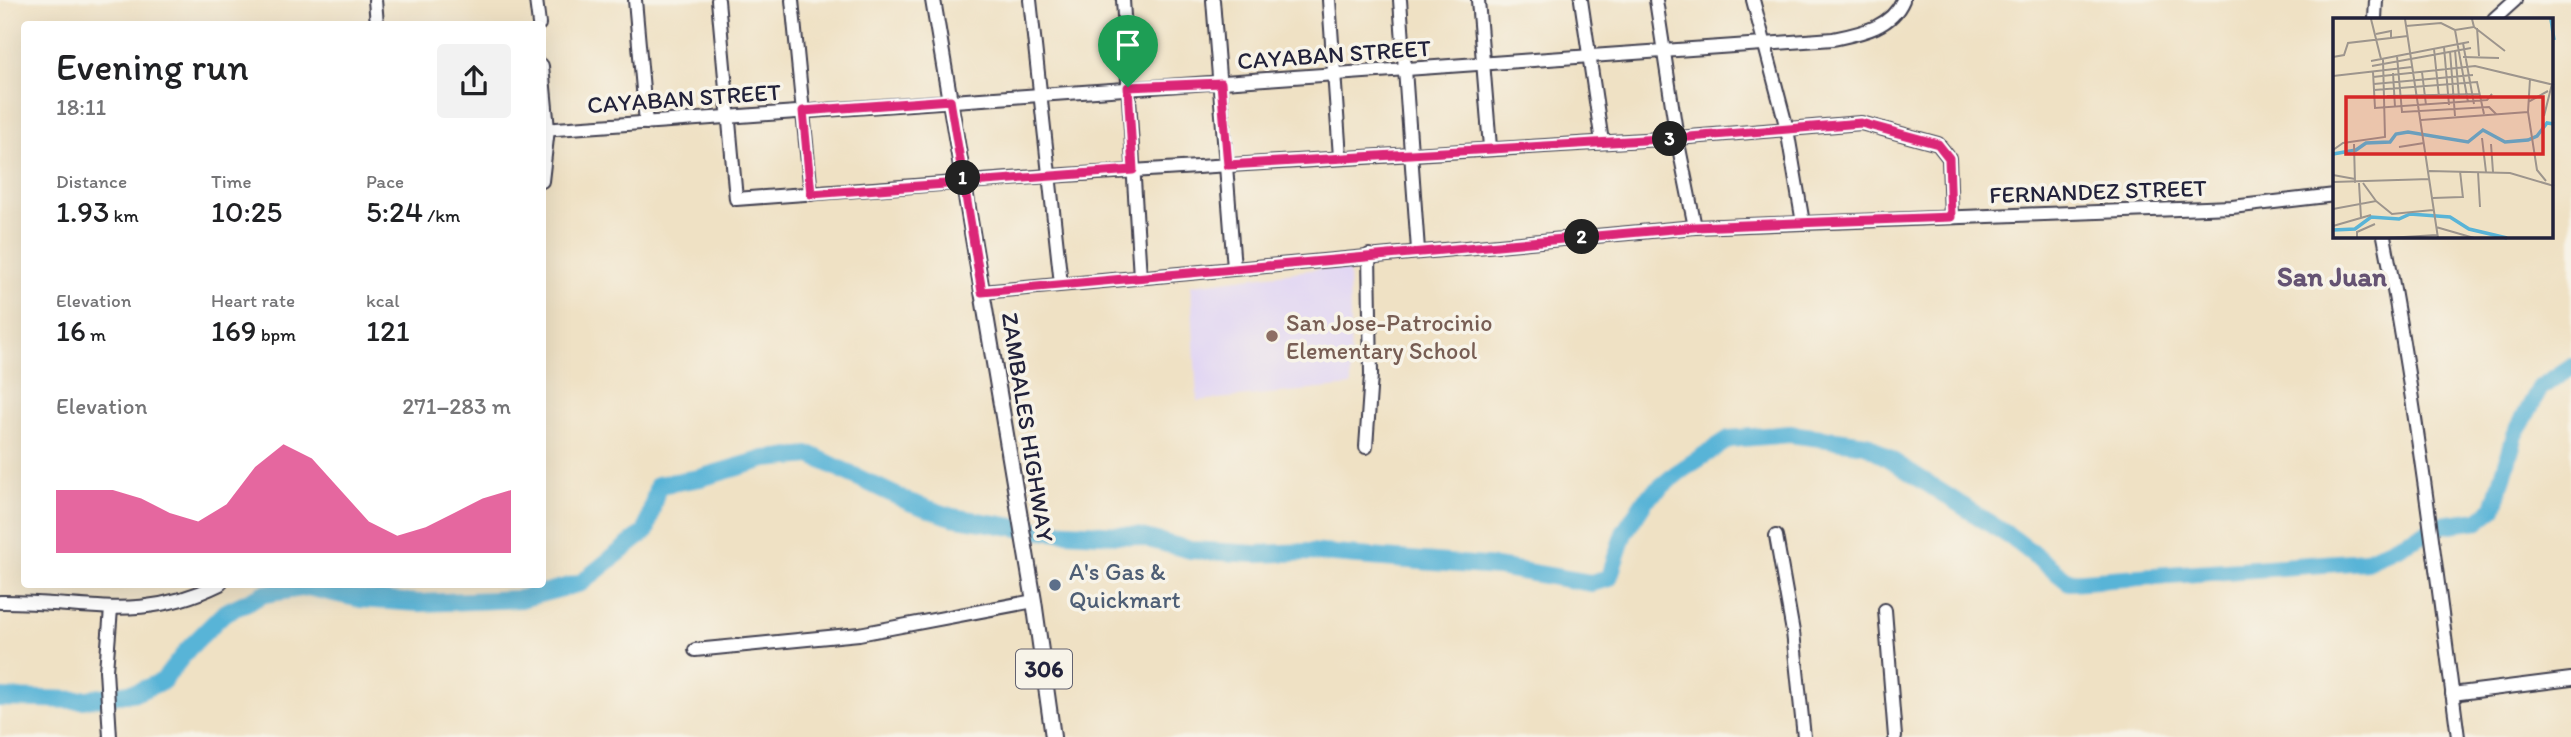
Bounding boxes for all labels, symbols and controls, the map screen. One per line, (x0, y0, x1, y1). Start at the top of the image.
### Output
pin (1098, 15, 1158, 87)
inset map (2333, 18, 2554, 238)
icon: arrive (1109, 26, 1147, 64)
street label: CAYABAN STREET (1236, 33, 1432, 75)
text: Evening run (56, 44, 249, 90)
button: share (437, 44, 511, 118)
street label: CAYABAN STREET (586, 77, 782, 119)
text: 18:11 (56, 93, 106, 121)
pin: 3 (1652, 122, 1688, 156)
text: 3 (1664, 127, 1675, 150)
pin: 1 (946, 160, 981, 196)
text: 1 (958, 166, 967, 189)
text: Distance (56, 170, 127, 193)
text: Time (211, 170, 252, 193)
text: Pace (366, 170, 404, 193)
street label: FERNANDEZ STREET (1989, 173, 2208, 209)
text: 1.93 (56, 193, 109, 230)
text: 10:25 (211, 193, 282, 230)
text: 5:24 (366, 193, 423, 230)
text: km (109, 204, 139, 227)
text: /km (423, 204, 460, 227)
pin: 2 (1564, 219, 1600, 254)
text: 2 (1577, 225, 1587, 248)
district label: San Juan (2277, 259, 2387, 293)
text: Elevation (56, 289, 132, 312)
text: Heart rate (211, 289, 295, 312)
text: kcal (366, 289, 400, 312)
place label: San Jose-Patrocinio Elementary School (1286, 308, 1492, 365)
street label: ZAMBALES HIGHWAY (996, 310, 1061, 544)
text: 16 (56, 312, 86, 349)
text: 169 (211, 312, 256, 349)
text: 121 (366, 312, 410, 349)
text: m (86, 323, 106, 346)
text: bpm (256, 323, 296, 346)
marker: San Jose-Patrocinio Elementary School (1264, 328, 1280, 344)
text: Elevation (56, 392, 147, 420)
text: 271–283 m (402, 392, 511, 420)
place label: A's Gas & Quickmart (1069, 557, 1181, 614)
marker: A's Gas & Quickmart (1047, 577, 1063, 593)
road number: 306 (1016, 650, 1072, 688)

